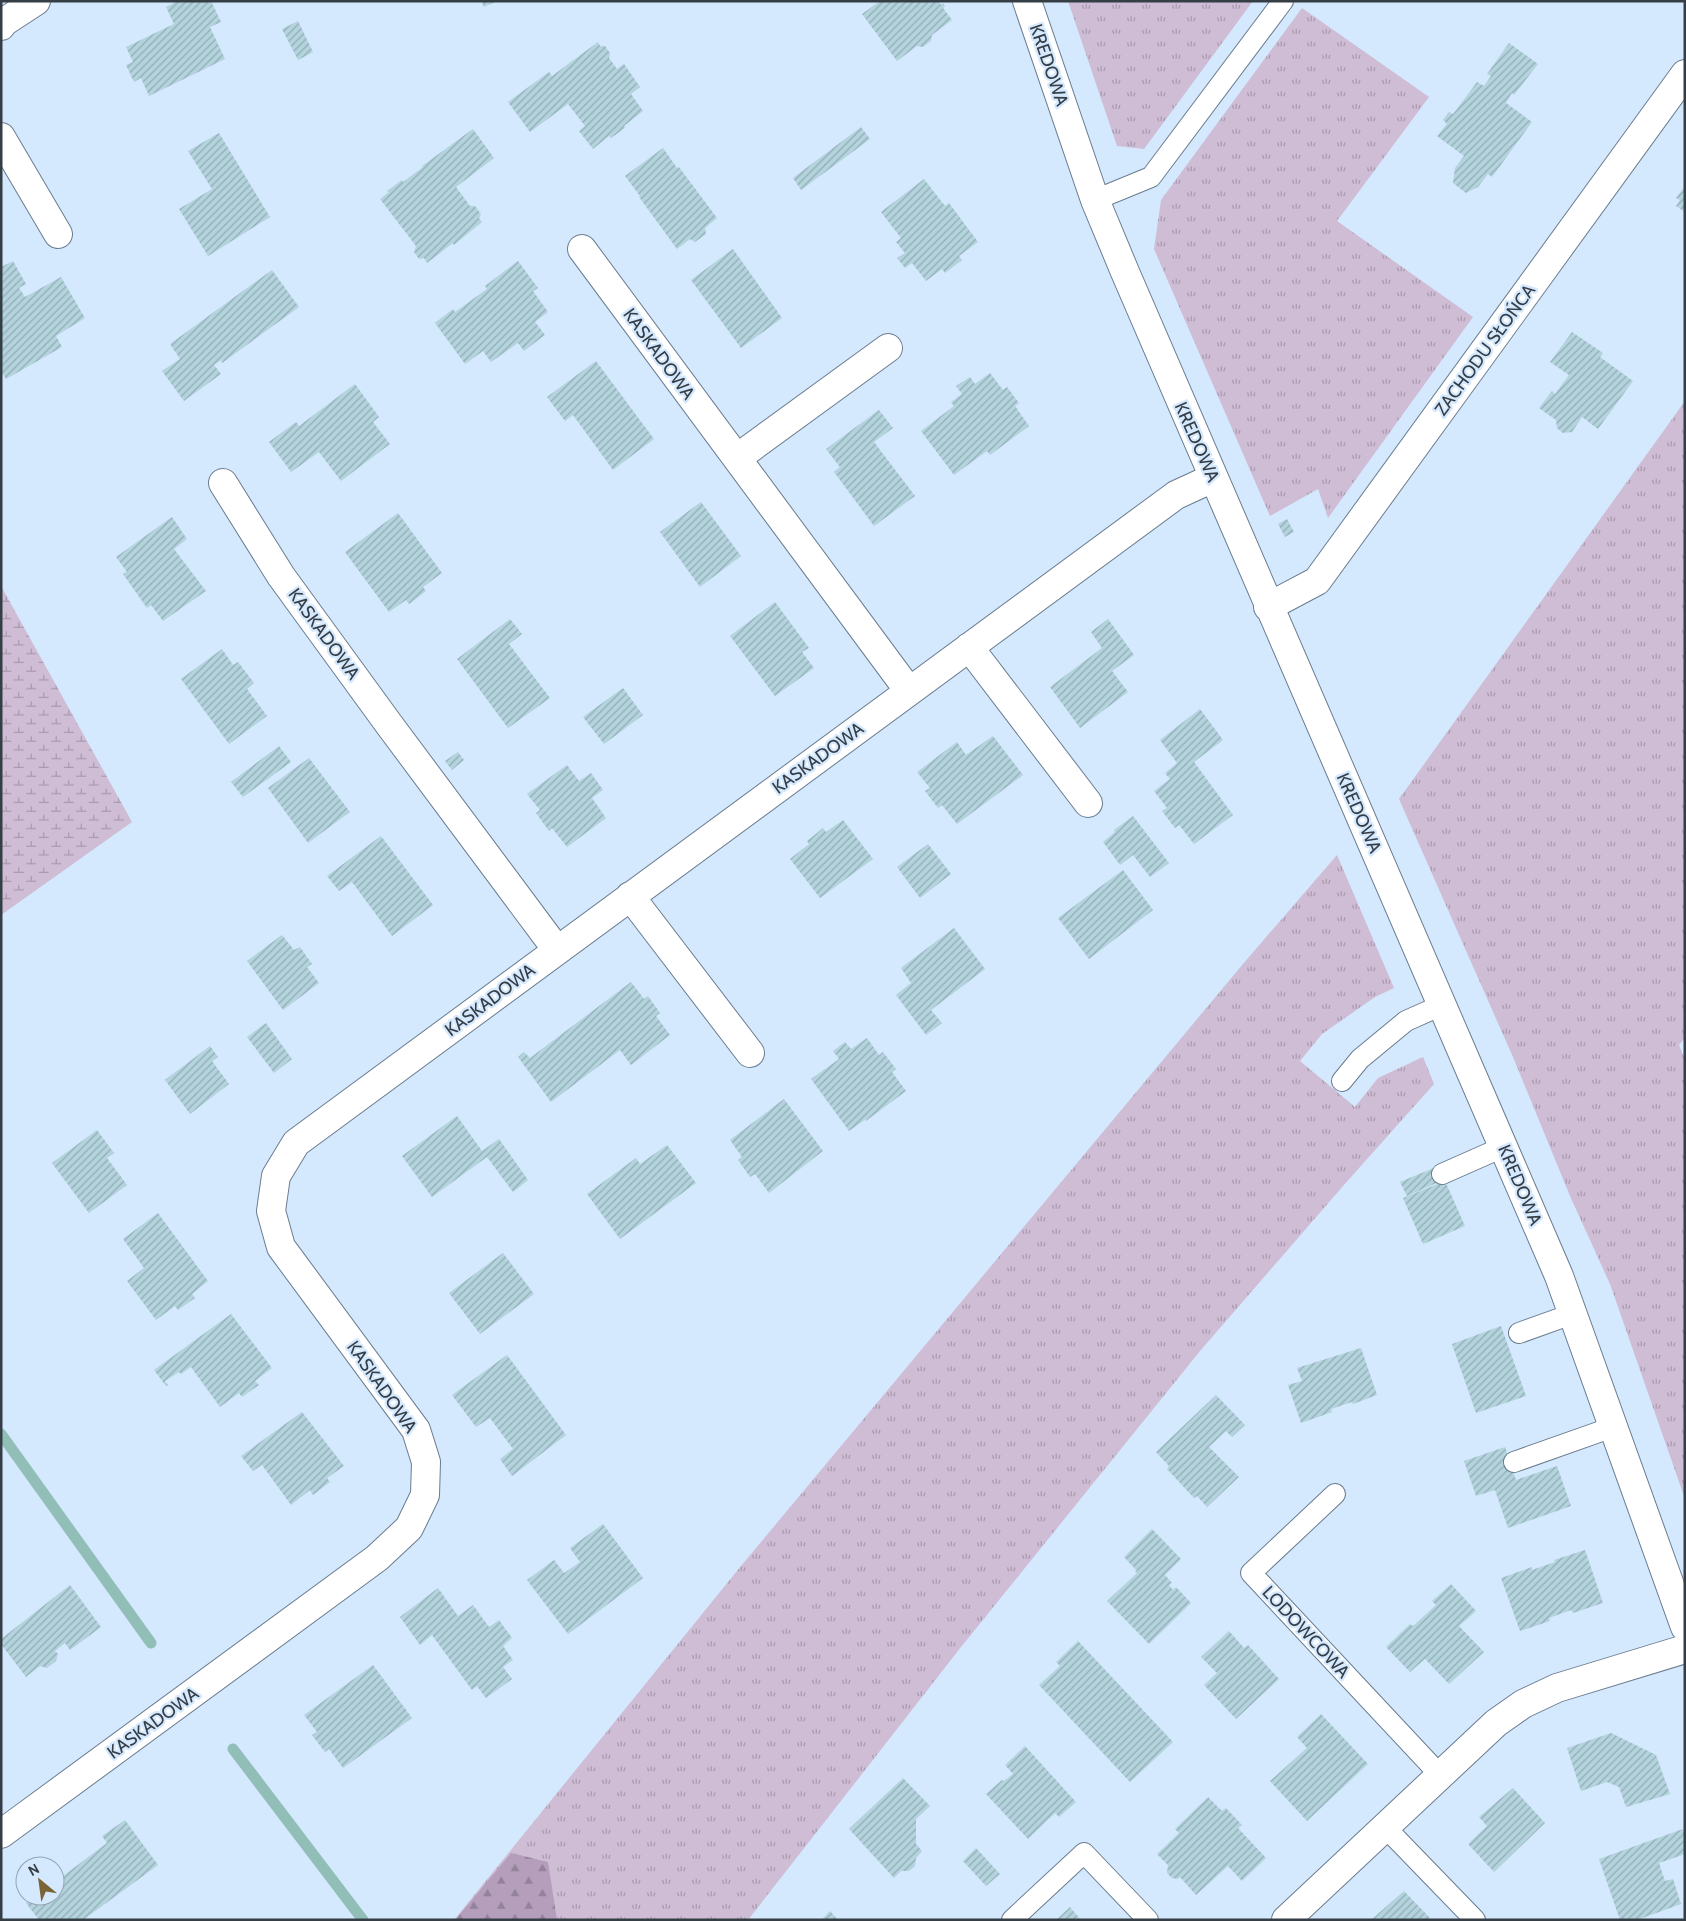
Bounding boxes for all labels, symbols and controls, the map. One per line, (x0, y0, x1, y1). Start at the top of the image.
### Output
street label: KREDOWA (1025, 21, 1073, 109)
street label: ZACHODU SŁOŃCA (1430, 280, 1540, 420)
street label: KASKADOWA (619, 304, 699, 404)
street label: KREDOWA (1170, 399, 1224, 485)
street label: KASKADOWA (284, 584, 364, 684)
street label: KASKADOWA (768, 718, 868, 798)
street label: KREDOWA (1332, 770, 1386, 856)
street label: KASKADOWA (441, 959, 539, 1041)
street label: KREDOWA (1493, 1141, 1547, 1229)
street label: KASKADOWA (342, 1337, 422, 1437)
street label: LODOWCOWA (1258, 1581, 1354, 1683)
street label: KASKADOWA (103, 1683, 203, 1763)
north arrow (15, 1856, 65, 1906)
text: N (25, 1859, 42, 1880)

